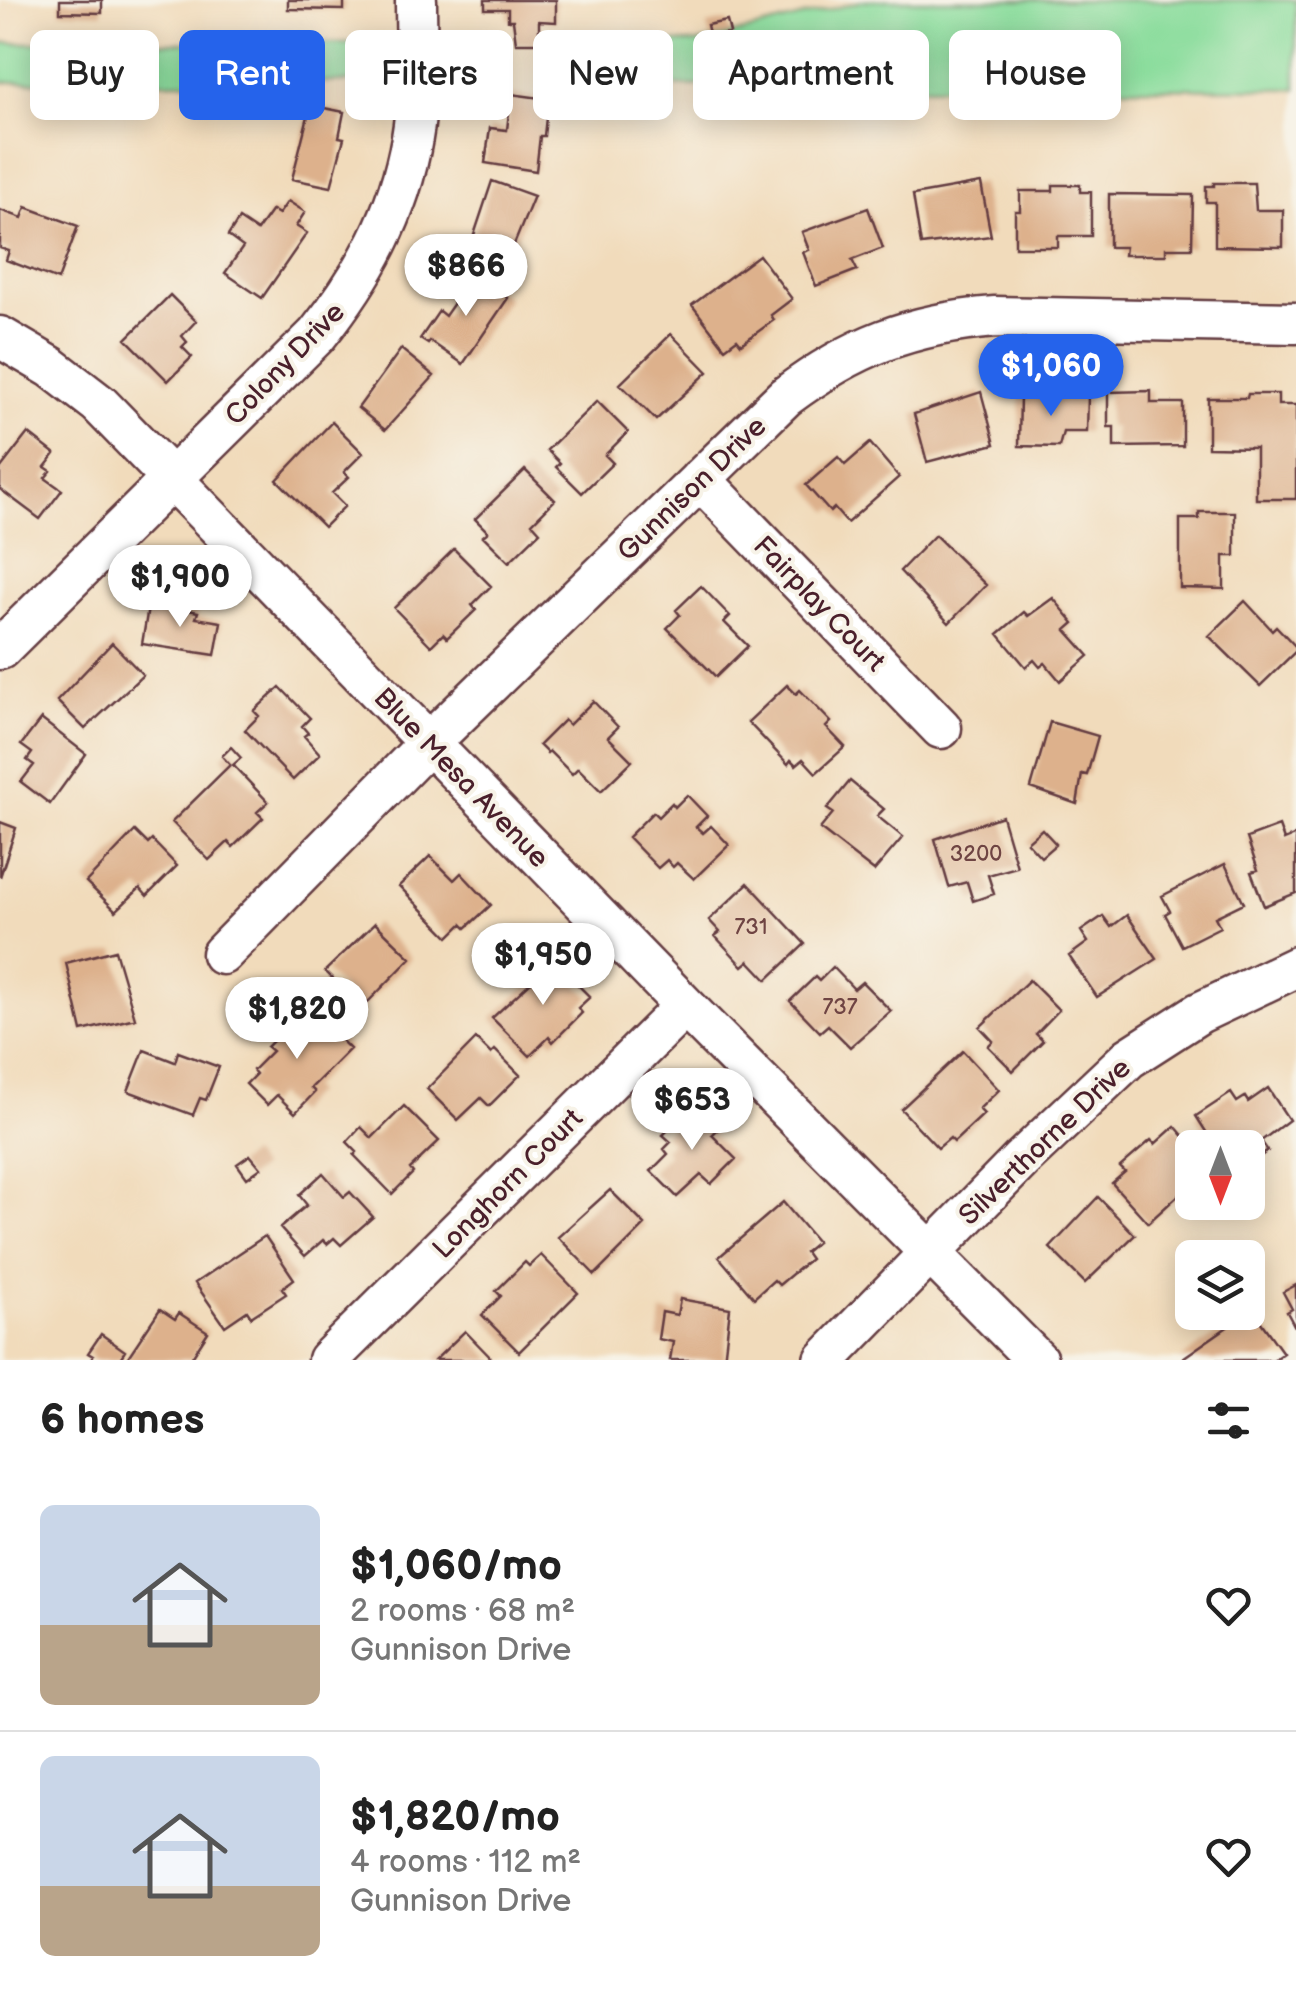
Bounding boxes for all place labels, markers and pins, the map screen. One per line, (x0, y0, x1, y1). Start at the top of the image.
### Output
pin: $866 (407, 234, 525, 319)
pin: $1,060 (970, 334, 1132, 419)
pin: $1,900 (99, 545, 261, 630)
pin: $1,950 (462, 923, 624, 1008)
pin: $1,820 (216, 977, 378, 1062)
pin: $653 (633, 1068, 751, 1153)

